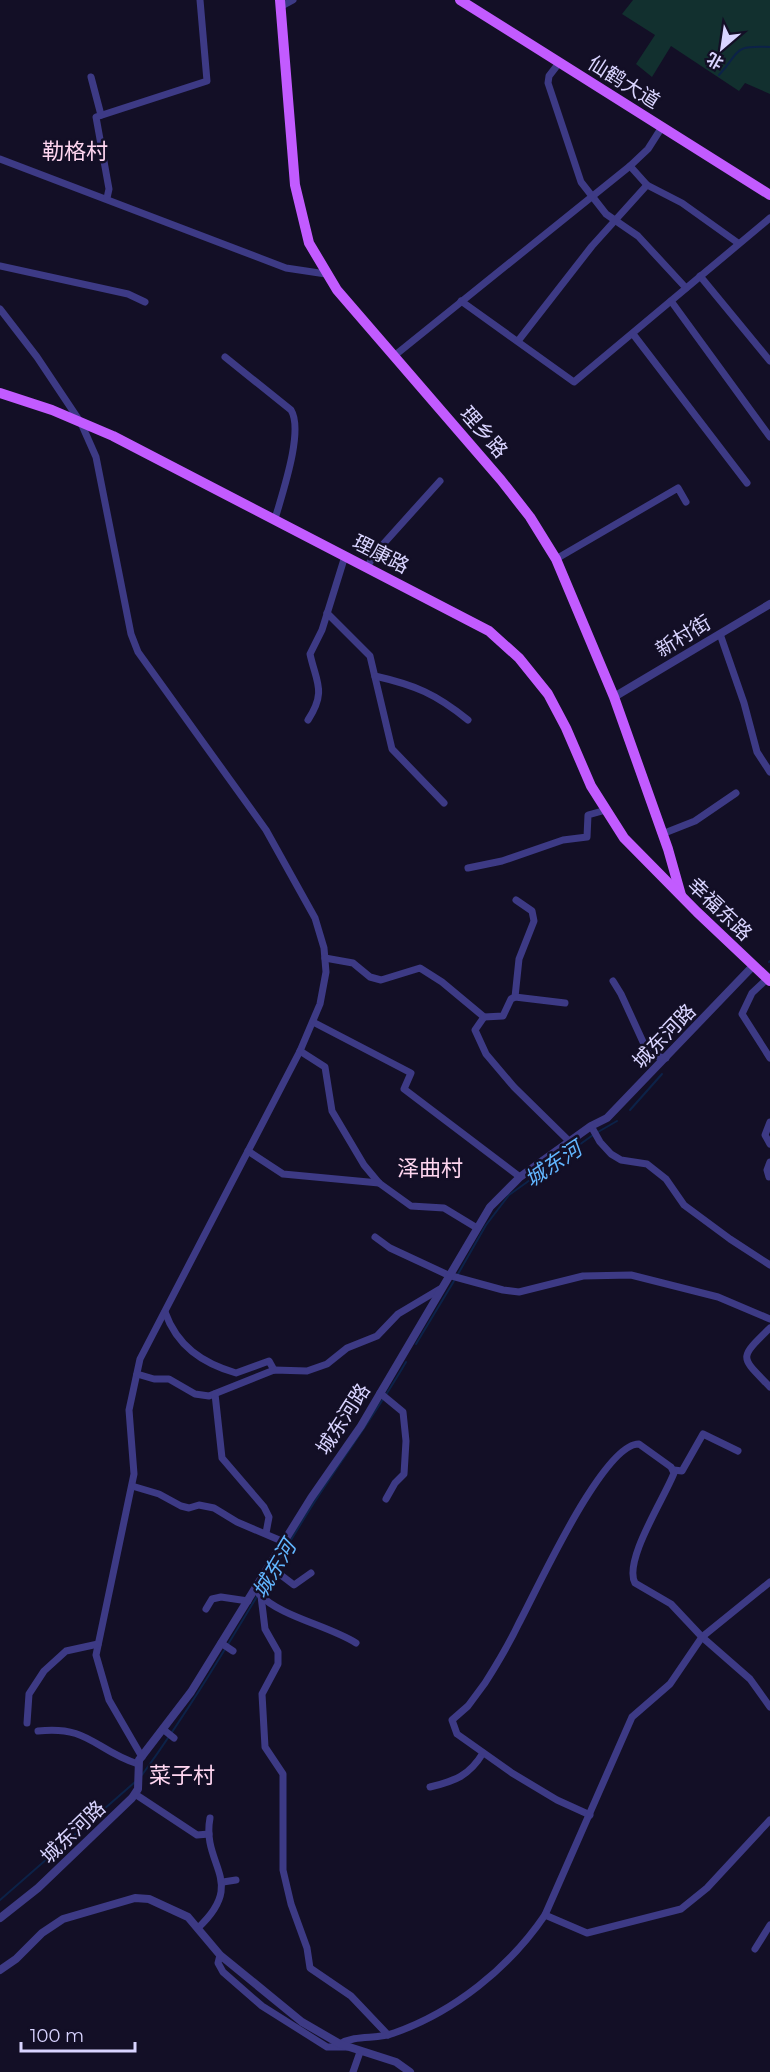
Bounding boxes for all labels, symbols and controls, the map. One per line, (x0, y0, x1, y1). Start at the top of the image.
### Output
north arrow (692, 18, 752, 78)
text: 北 (703, 48, 727, 73)
street label: 仙鹤大道 (584, 51, 664, 113)
district label: 勒格村 (42, 138, 108, 165)
street label: 理乡路 (455, 401, 513, 463)
street label: 理康路 (349, 530, 413, 578)
street label: 新村街 (651, 610, 715, 662)
street label: 幸福东路 (683, 873, 757, 945)
street label: 城东河路 (628, 999, 700, 1073)
water label: 城东河 (520, 1134, 589, 1192)
district label: 泽曲村 (397, 1155, 463, 1182)
street label: 城东河路 (311, 1379, 375, 1459)
water label: 城东河 (247, 1532, 303, 1602)
district label: 菜子村 (149, 1762, 215, 1789)
street label: 城东河路 (36, 1796, 110, 1868)
scale bar (21, 2015, 135, 2053)
text: 100 m (30, 2025, 84, 2047)

